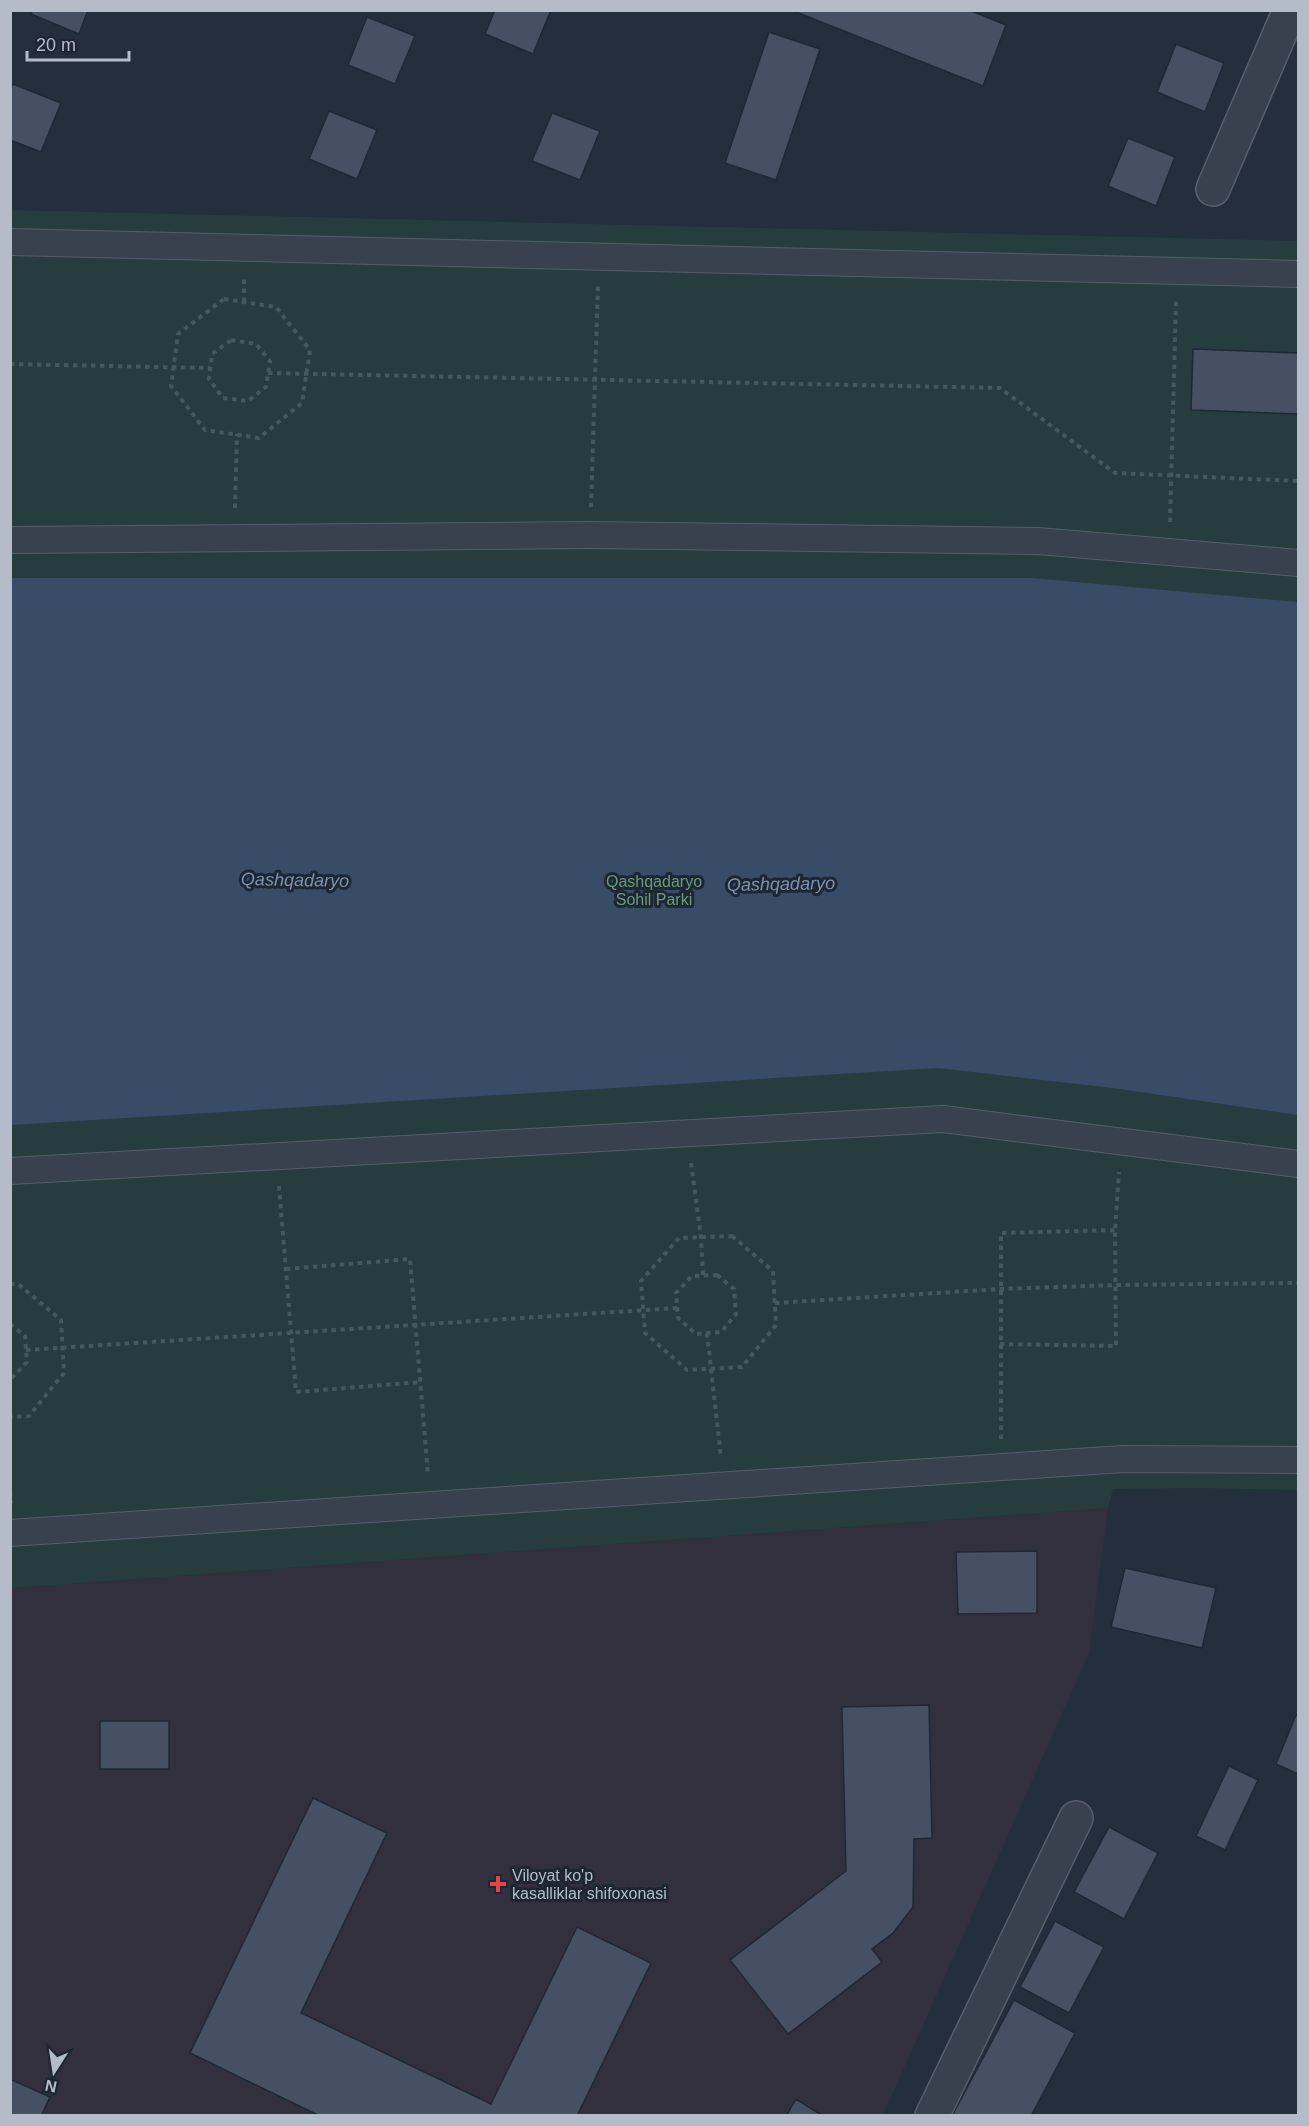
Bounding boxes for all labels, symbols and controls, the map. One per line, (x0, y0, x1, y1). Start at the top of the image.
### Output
scale bar (27, 24, 129, 62)
text: 20 m (36, 35, 76, 55)
water label: Qashqadaryo (241, 869, 349, 891)
park label: Qashqadaryo Sohil Parki (606, 873, 702, 908)
water label: Qashqadaryo (727, 873, 835, 895)
place label: Viloyat ko'p kasalliklar shifoxonasi (512, 1867, 667, 1902)
marker: Viloyat ko'p kasalliklar shifoxonasi (489, 1875, 507, 1893)
north arrow (24, 2042, 84, 2102)
text: N (44, 2077, 58, 2096)

